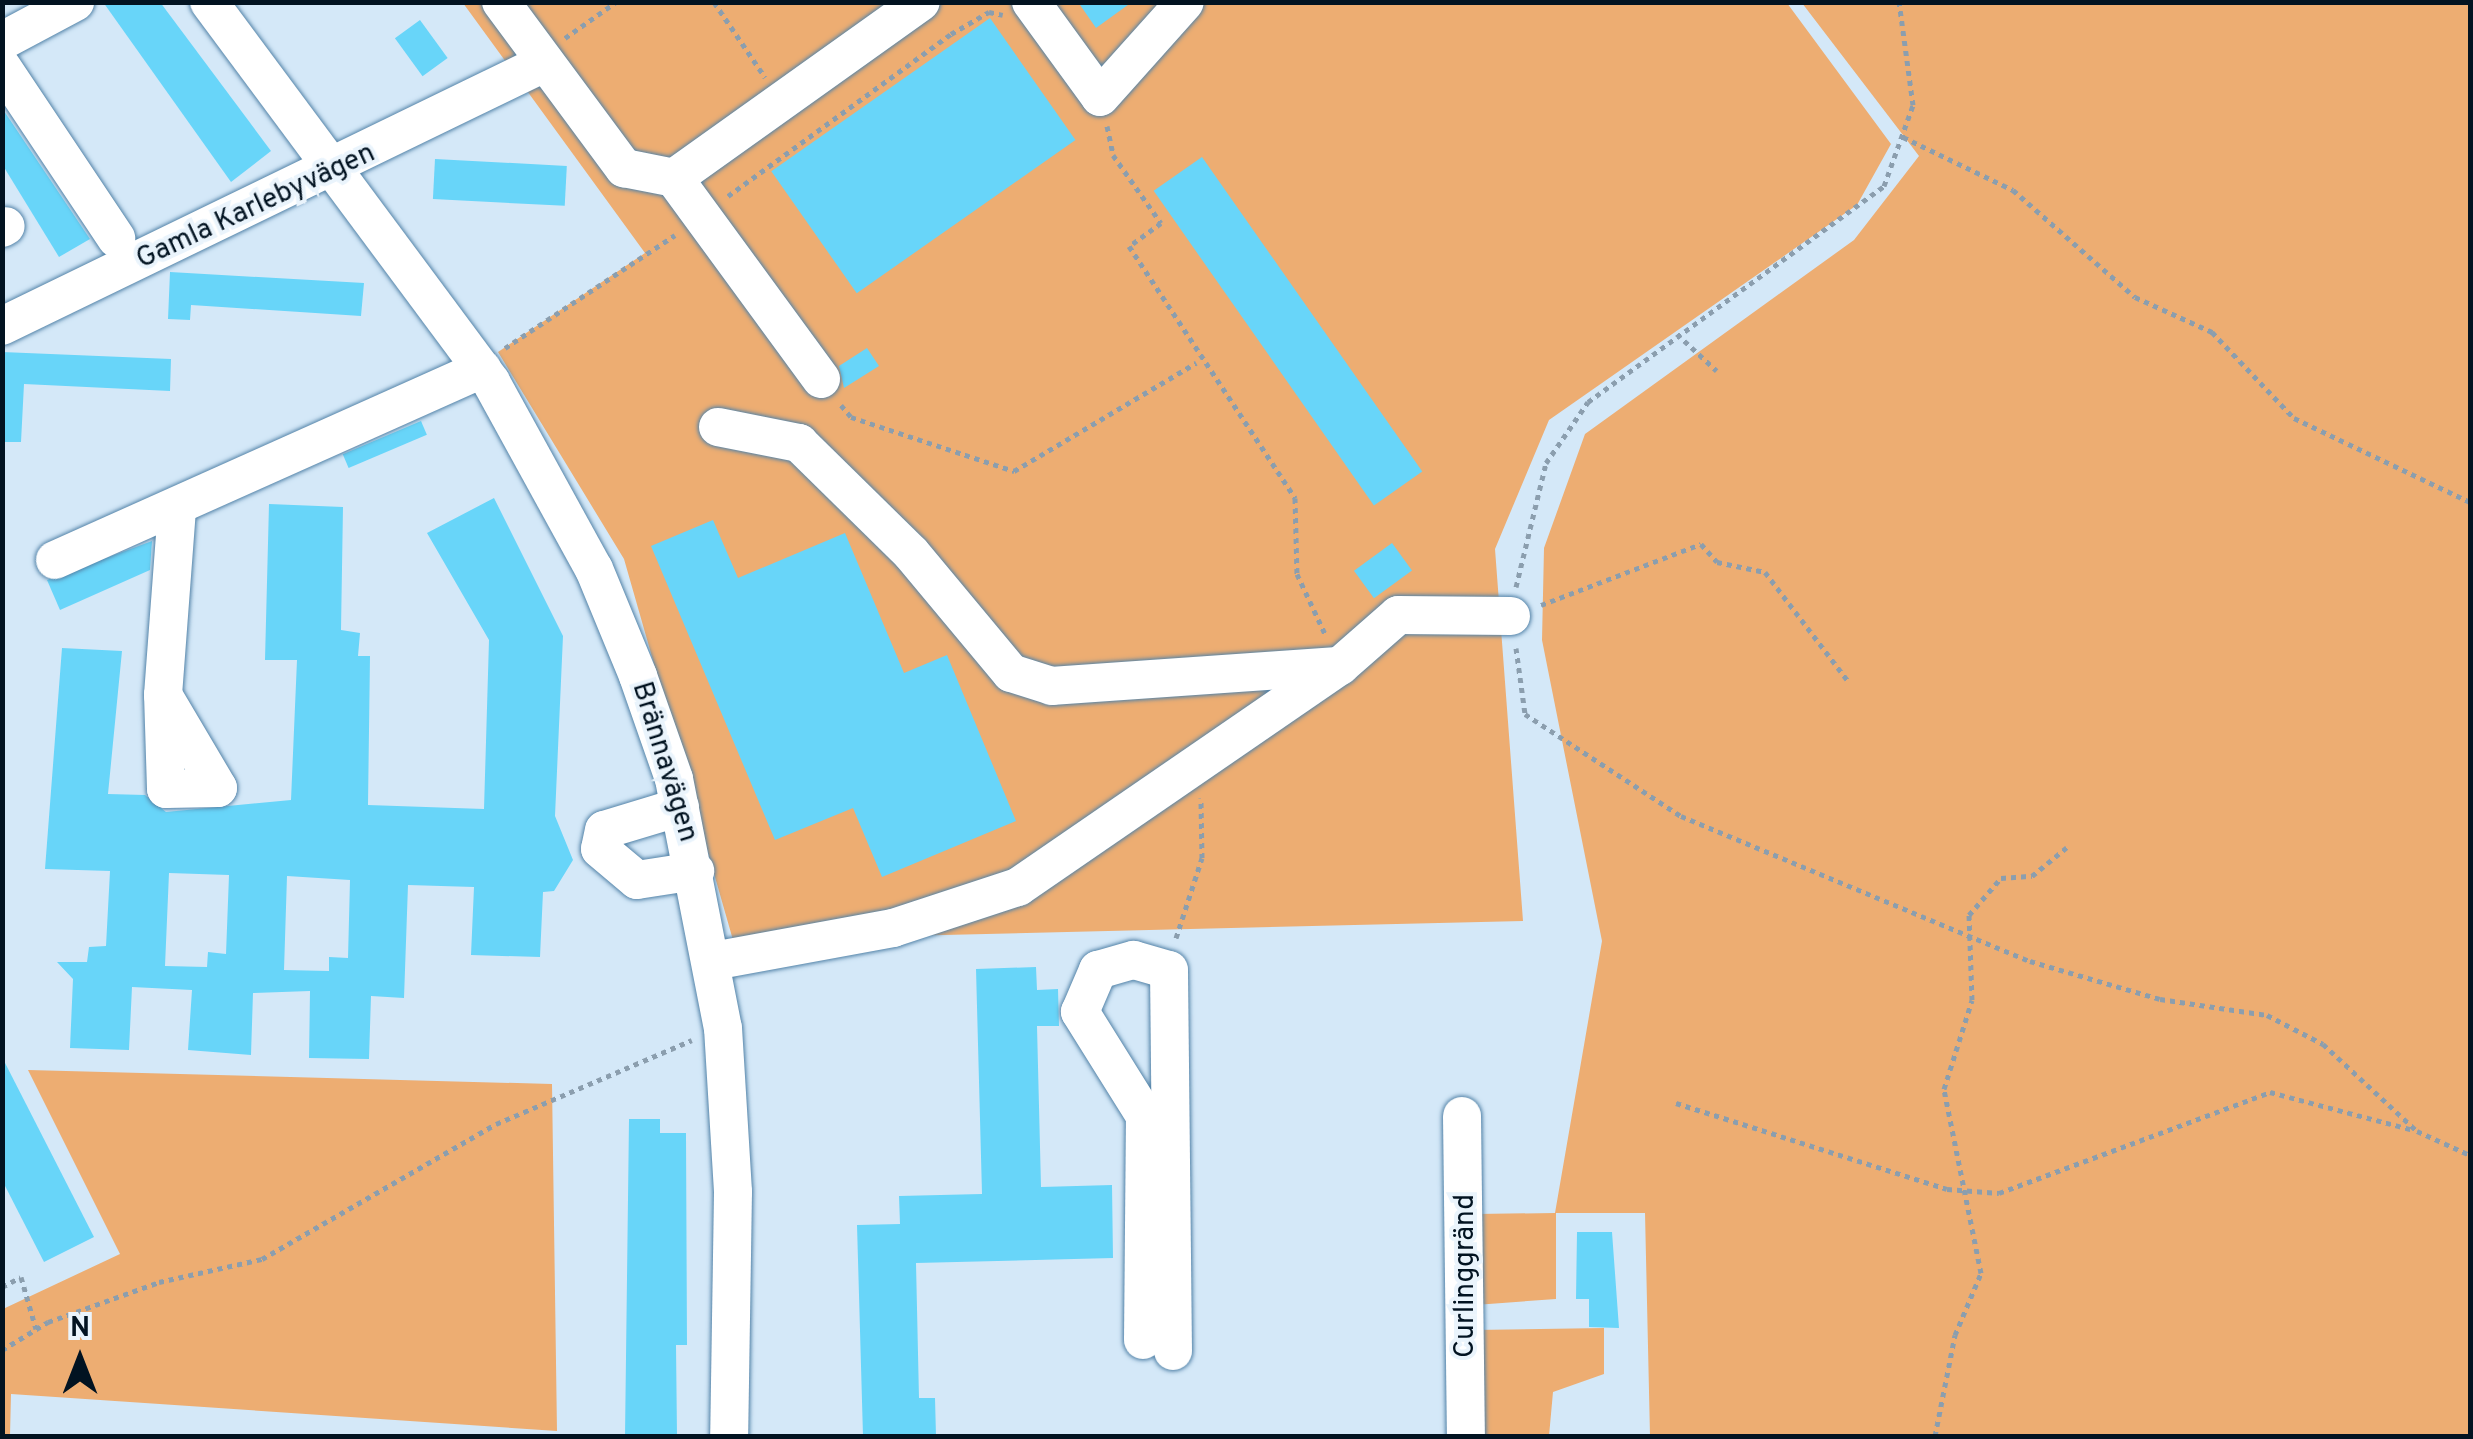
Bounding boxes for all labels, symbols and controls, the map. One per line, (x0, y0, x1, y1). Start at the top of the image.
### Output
street label: Gamla Karlebyvägen (131, 137, 381, 277)
street label: Brännavägen (624, 678, 704, 846)
street label: Curlinggränd (1449, 1194, 1483, 1358)
north arrow (30, 1309, 130, 1409)
text: N (70, 1311, 90, 1347)

